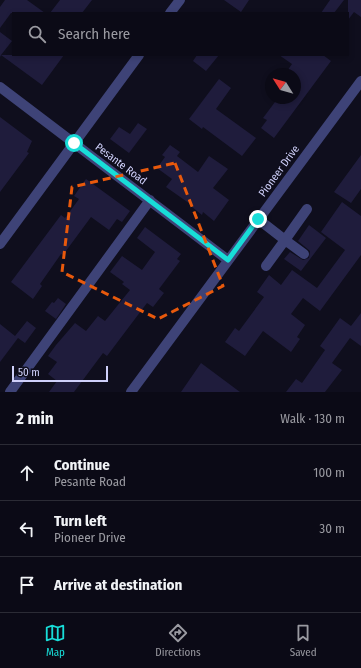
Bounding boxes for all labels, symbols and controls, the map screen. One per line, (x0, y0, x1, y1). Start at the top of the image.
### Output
search box (12, 12, 349, 56)
icon: search (26, 23, 48, 45)
text: Search here (58, 25, 130, 43)
north arrow (265, 68, 301, 104)
route start (65, 134, 83, 152)
street label: Pesante Road (93, 140, 149, 188)
street label: Pioneer Drive (256, 143, 302, 199)
route end (249, 210, 267, 228)
scale bar (12, 364, 108, 383)
text: 50 m (18, 366, 40, 379)
text: 2 min (16, 408, 54, 429)
text: Walk · 130 m (280, 411, 345, 426)
text: Continue (54, 456, 110, 474)
icon: ahead (16, 462, 38, 484)
text: 100 m (313, 465, 345, 480)
text: Pesante Road (54, 474, 126, 489)
text: Turn left (54, 512, 107, 530)
icon: left (16, 518, 38, 540)
text: 30 m (319, 521, 345, 536)
text: Pioneer Drive (54, 530, 126, 545)
icon: arrive (16, 574, 38, 596)
text: Arrive at destination (54, 576, 182, 594)
tab: Map (44, 622, 66, 659)
tab: Directions (155, 622, 201, 659)
tab: Saved (290, 622, 317, 659)

